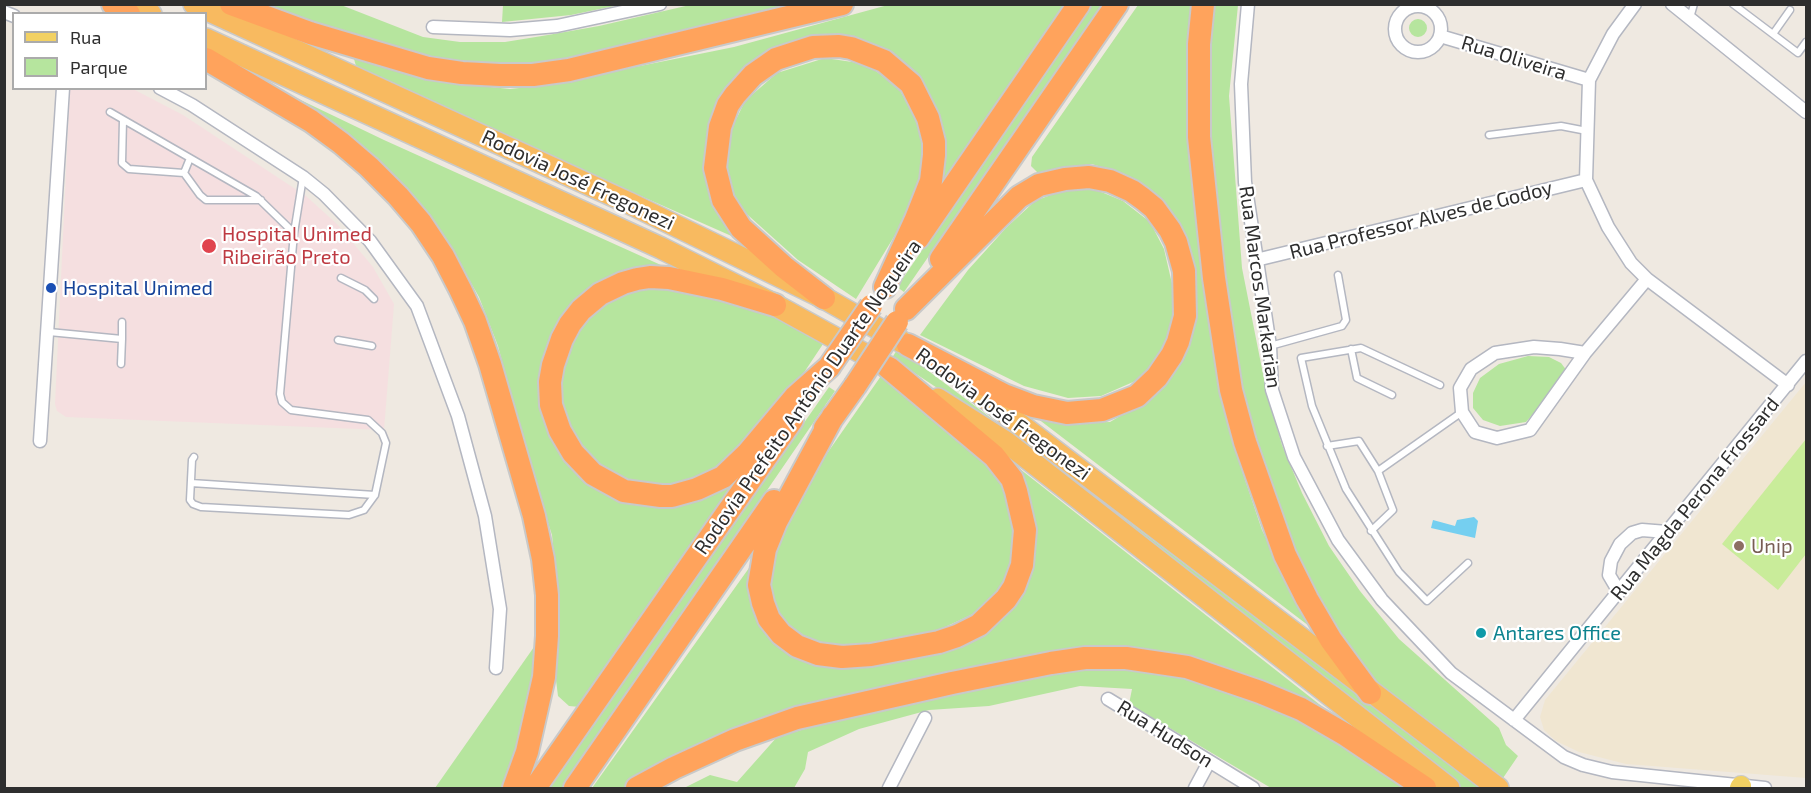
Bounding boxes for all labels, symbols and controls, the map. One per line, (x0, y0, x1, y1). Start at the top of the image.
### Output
legend (12, 12, 207, 90)
text: Rua (70, 26, 101, 48)
street label: Rua Oliveira (1459, 31, 1569, 85)
text: Parque (70, 56, 128, 78)
street label: Rodovia José Fregonezi (478, 125, 678, 235)
street label: Rua Professor Alves de Godoy (1287, 176, 1555, 264)
street label: Rua Marcos Markarian (1234, 184, 1286, 390)
place label: Hospital Unimed Ribeirão Preto (222, 222, 372, 269)
street label: Rodovia Prefeito Antônio Duarte Nogueira (690, 235, 926, 559)
marker: Hospital Unimed Ribeirão Preto (200, 237, 218, 255)
place label: Hospital Unimed (63, 276, 213, 300)
marker: Hospital Unimed (44, 281, 58, 295)
street label: Rodovia José Fregonezi (911, 343, 1095, 485)
street label: Rua Magda Perona Frossard (1606, 393, 1784, 605)
place label: Unip (1751, 534, 1792, 558)
marker: Unip (1732, 539, 1746, 553)
place label: Antares Office (1493, 621, 1621, 645)
marker: Antares Office (1474, 626, 1488, 640)
street label: Rua Hudson (1113, 695, 1217, 773)

